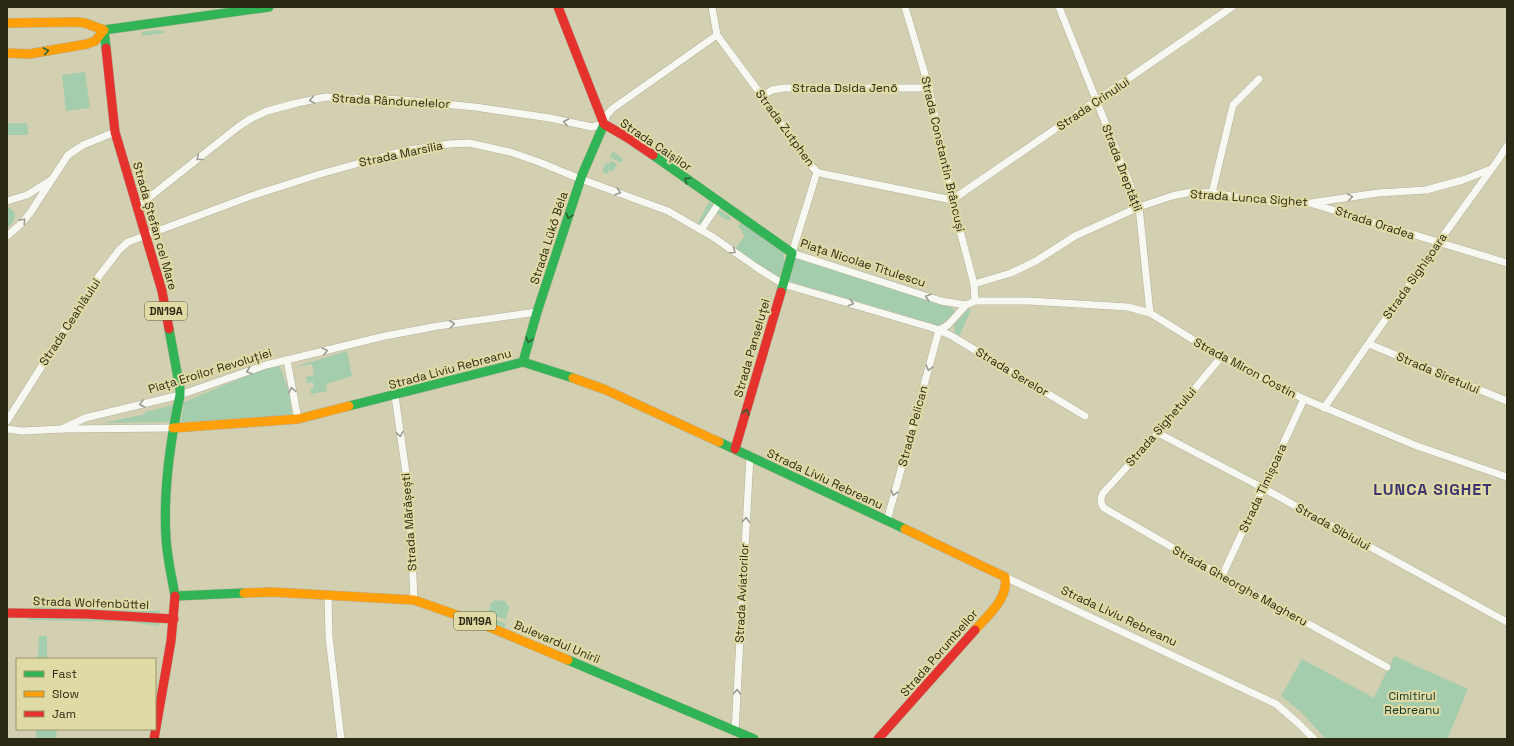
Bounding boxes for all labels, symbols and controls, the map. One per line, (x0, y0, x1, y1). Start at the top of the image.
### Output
one-way arrow (43, 47, 49, 56)
street label: Strada Crinului (1053, 74, 1133, 134)
street label: Strada Constantin Brâncuși (917, 75, 969, 233)
street label: Strada Dsida Jenő (792, 80, 898, 96)
street label: Strada Zutphen (752, 87, 818, 169)
street label: Strada Rândunelelor (332, 90, 451, 112)
one-way arrow (309, 95, 315, 104)
street label: Strada Caișilor (617, 115, 695, 175)
one-way arrow (563, 118, 569, 126)
street label: Strada Dreptății (1098, 122, 1146, 214)
street label: Strada Marsilia (358, 137, 445, 171)
one-way arrow (196, 154, 203, 161)
street label: Strada Ștefan cel Mare (129, 160, 181, 292)
one-way arrow (684, 177, 691, 185)
street label: Strada Lunca Sighet (1190, 186, 1308, 210)
one-way arrow (614, 188, 621, 196)
street label: Strada Lükő Béla (526, 189, 572, 287)
one-way arrow (1347, 193, 1353, 202)
street label: Strada Oradea (1333, 203, 1417, 243)
one-way arrow (565, 213, 574, 220)
one-way arrow (19, 218, 26, 226)
street label: Strada Sighișoara (1379, 230, 1451, 322)
street label: Piața Nicolae Titulescu (798, 235, 928, 291)
one-way arrow (729, 246, 736, 254)
street label: Strada Ceahlăului (36, 275, 104, 369)
one-way arrow (925, 293, 932, 302)
street label: Strada Panseluței (730, 297, 774, 399)
one-way arrow (847, 298, 854, 307)
road number: DN19A (145, 302, 187, 320)
one-way arrow (449, 320, 455, 329)
street label: Strada Miron Costin (1191, 334, 1299, 402)
one-way arrow (525, 336, 534, 343)
street label: Strada Serelor (973, 344, 1052, 400)
street label: Piața Eroilor Revoluției (146, 345, 274, 397)
street label: Strada Liviu Rebreanu (387, 345, 513, 393)
one-way arrow (321, 347, 328, 356)
street label: Strada Siretului (1394, 348, 1482, 398)
one-way arrow (925, 364, 934, 371)
one-way arrow (246, 366, 253, 374)
street label: Strada Pelican (895, 384, 931, 468)
street label: Strada Sighetului (1122, 384, 1200, 470)
one-way arrow (289, 386, 297, 393)
one-way arrow (139, 399, 146, 408)
one-way arrow (741, 408, 750, 415)
one-way arrow (395, 431, 404, 437)
street label: Strada Timișoara (1235, 441, 1291, 535)
street label: Strada Liviu Rebreanu (764, 445, 886, 513)
street label: Strada Mărășești (398, 472, 420, 572)
district label: LUNCA SIGHET (1373, 479, 1493, 500)
one-way arrow (891, 490, 899, 497)
street label: Strada Sibiului (1293, 500, 1373, 554)
one-way arrow (742, 517, 750, 523)
street label: Strada Aviatorilor (731, 542, 753, 643)
street label: Strada Gheorghe Magheru (1170, 542, 1310, 630)
street label: Strada Liviu Rebreanu (1058, 582, 1180, 650)
street label: Strada Wolfenbüttel (33, 593, 149, 613)
street label: Strada Porumbeilor (897, 606, 982, 700)
road number: DN19A (454, 612, 496, 630)
street label: Bulevardul Unirii (511, 617, 603, 667)
legend (16, 658, 156, 730)
text: Fast (52, 666, 77, 682)
text: Slow (52, 686, 79, 702)
park label: Cimitirul Rebreanu (1384, 688, 1440, 718)
one-way arrow (733, 689, 741, 695)
text: Jam (52, 706, 76, 722)

